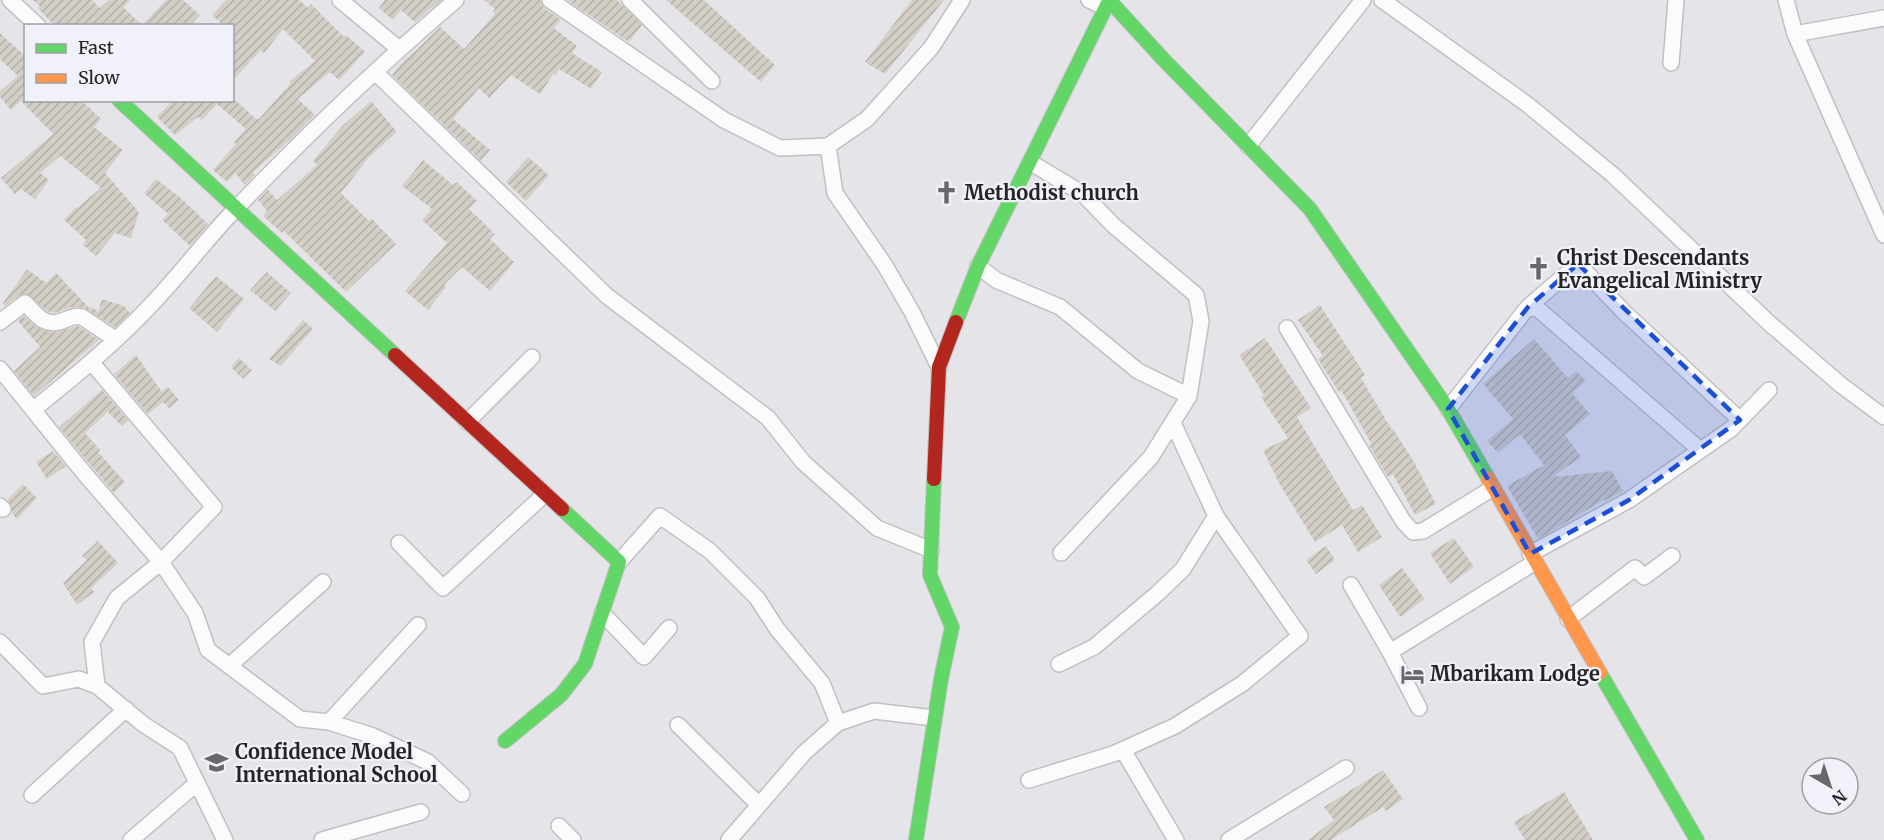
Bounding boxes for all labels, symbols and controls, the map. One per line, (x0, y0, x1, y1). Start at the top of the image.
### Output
legend (24, 24, 234, 102)
text: Fast (78, 36, 114, 59)
text: Slow (78, 66, 121, 89)
church icon: Methodist church (933, 180, 959, 206)
place label: Methodist church (964, 180, 1140, 205)
place label: Christ Descendants Evangelical Ministry (1557, 245, 1762, 293)
church icon: Christ Descendants Evangelical Ministry (1526, 256, 1552, 282)
hotel icon: Mbarikam Lodge (1399, 661, 1425, 687)
place label: Mbarikam Lodge (1430, 661, 1600, 686)
place label: Confidence Model International School (235, 739, 438, 787)
school or university icon: Confidence Model International School (204, 750, 230, 776)
north arrow (1800, 756, 1860, 816)
text: N (1828, 786, 1851, 810)

